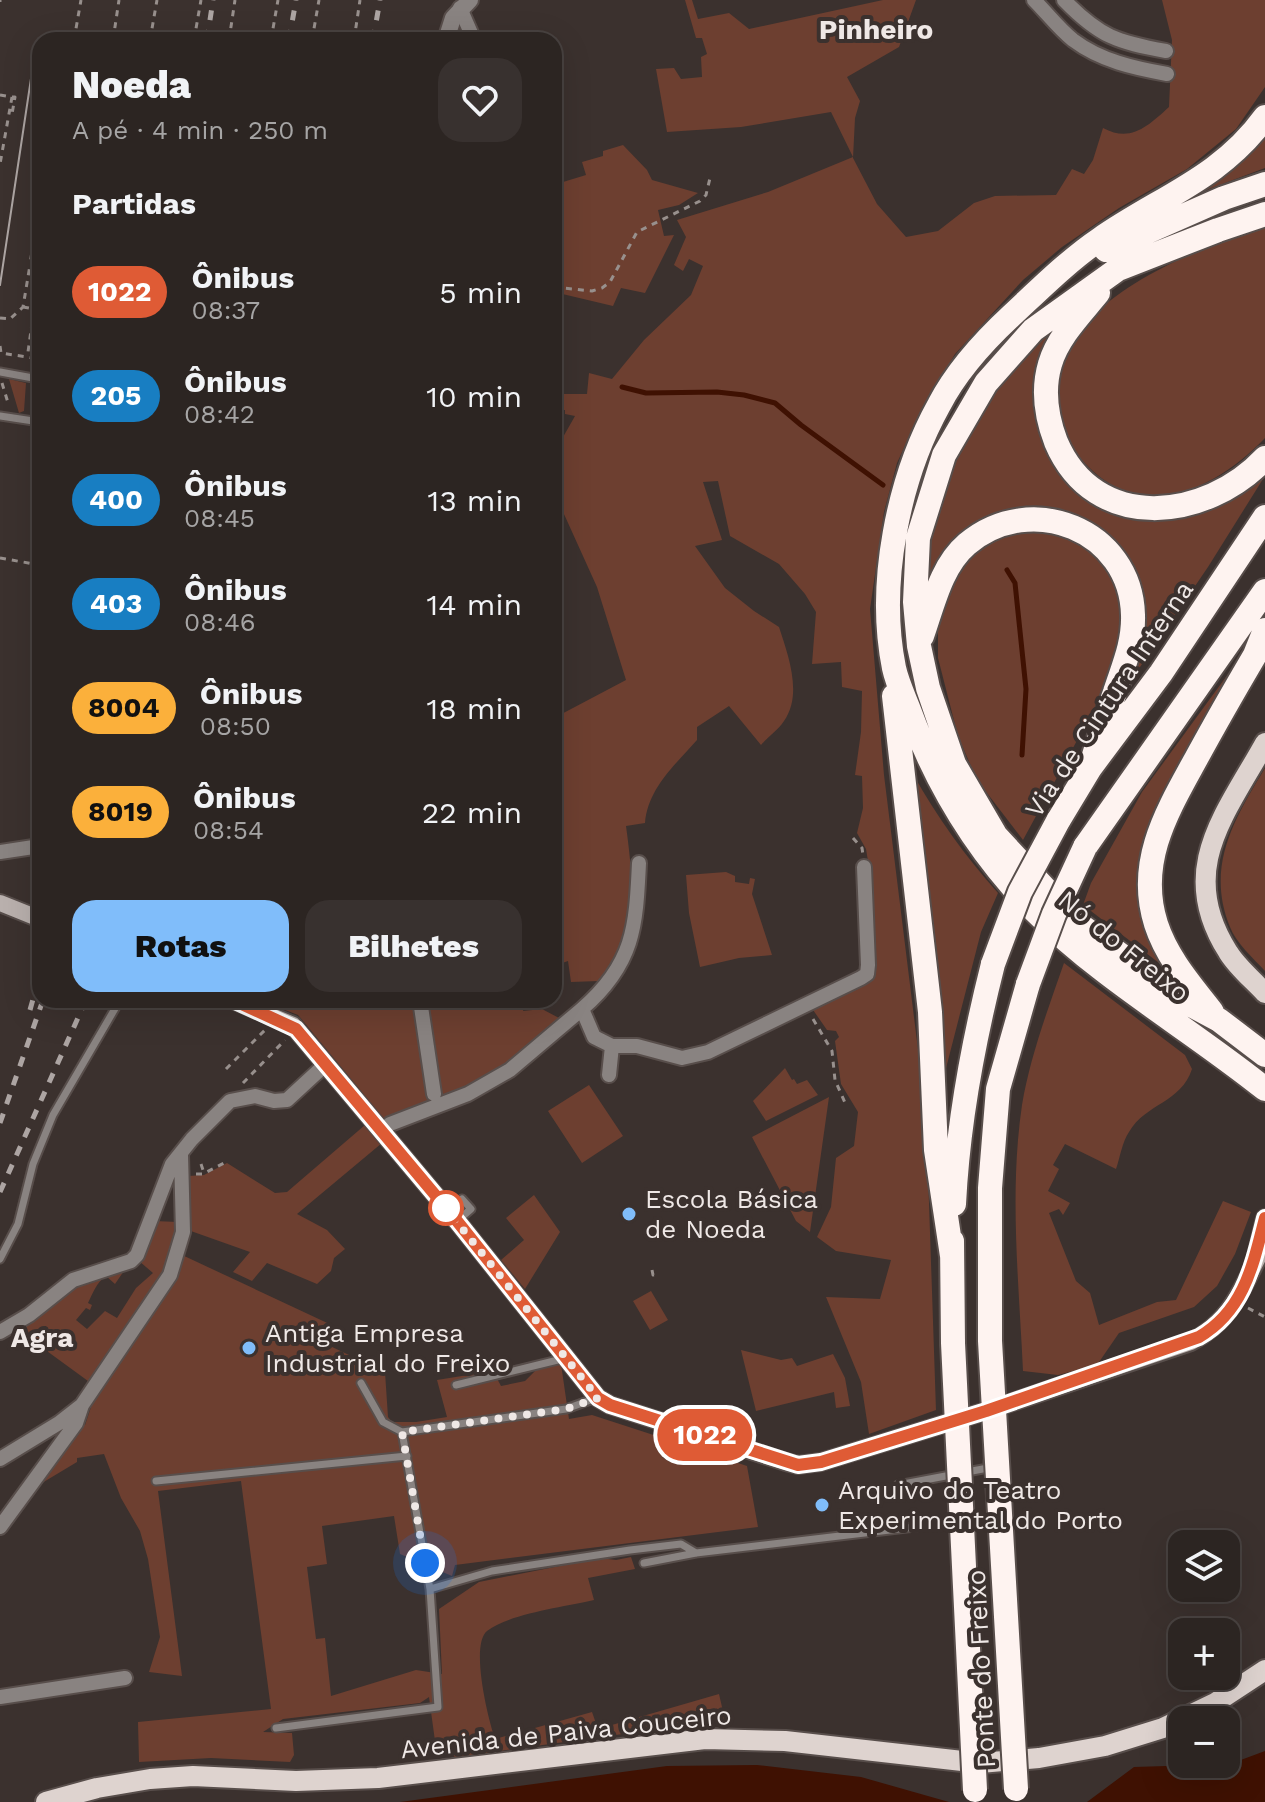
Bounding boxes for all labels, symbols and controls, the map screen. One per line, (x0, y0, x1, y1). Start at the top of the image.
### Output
district label: Pinheiro (819, 13, 933, 46)
button: heart (438, 58, 522, 142)
text: Noeda (72, 63, 191, 107)
text: A pé · 4 min · 250 m (72, 115, 328, 145)
text: Partidas (72, 186, 196, 221)
text: Ônibus (191, 260, 294, 295)
text: 1022 (88, 275, 151, 308)
text: 5 min (439, 275, 522, 310)
text: 08:37 (191, 295, 260, 325)
text: Ônibus (184, 364, 287, 399)
text: 205 (91, 379, 141, 412)
text: 10 min (426, 379, 522, 414)
text: 08:42 (184, 399, 255, 429)
text: Ônibus (184, 468, 287, 503)
text: 400 (89, 483, 143, 516)
text: 13 min (427, 483, 522, 518)
text: 08:45 (184, 503, 255, 533)
text: Ônibus (184, 572, 287, 607)
street label: Via de Cintura Interna (1019, 575, 1199, 823)
text: 403 (90, 587, 142, 620)
text: 14 min (427, 587, 522, 622)
text: 08:46 (184, 607, 256, 637)
text: Ônibus (200, 676, 302, 711)
text: 8004 (88, 691, 160, 724)
text: 18 min (426, 691, 522, 726)
text: 08:50 (200, 711, 271, 741)
text: Ônibus (193, 780, 296, 815)
text: 8019 (88, 795, 153, 828)
text: 22 min (422, 795, 522, 830)
text: 08:54 (193, 815, 264, 845)
street label: Nó do Freixo (1052, 884, 1196, 1008)
button: Rotas (72, 900, 289, 992)
button: Bilhetes (305, 900, 522, 992)
place label: Escola Básica de Noeda (645, 1184, 818, 1244)
unlabelled marker (429, 1191, 463, 1225)
marker: Escola Básica de Noeda (620, 1205, 638, 1223)
place label: Antiga Empresa Industrial do Freixo (265, 1318, 510, 1378)
district label: Agra (11, 1321, 74, 1354)
marker: Antiga Empresa Industrial do Freixo (240, 1339, 258, 1357)
line badge: 1022 (649, 1409, 761, 1461)
text: 1022 (673, 1418, 737, 1451)
place label: Arquivo do Teatro Experimental do Porto (838, 1475, 1123, 1535)
marker: Arquivo do Teatro Experimental do Porto (813, 1496, 831, 1514)
map controls (1168, 1530, 1240, 1778)
button: layers (1168, 1530, 1240, 1602)
your location (405, 1543, 445, 1583)
street label: Ponte do Freixo (961, 1569, 1001, 1769)
button: + (1168, 1618, 1240, 1690)
street label: Avenida de Paiva Couceiro (399, 1700, 733, 1764)
button: − (1168, 1706, 1240, 1778)

